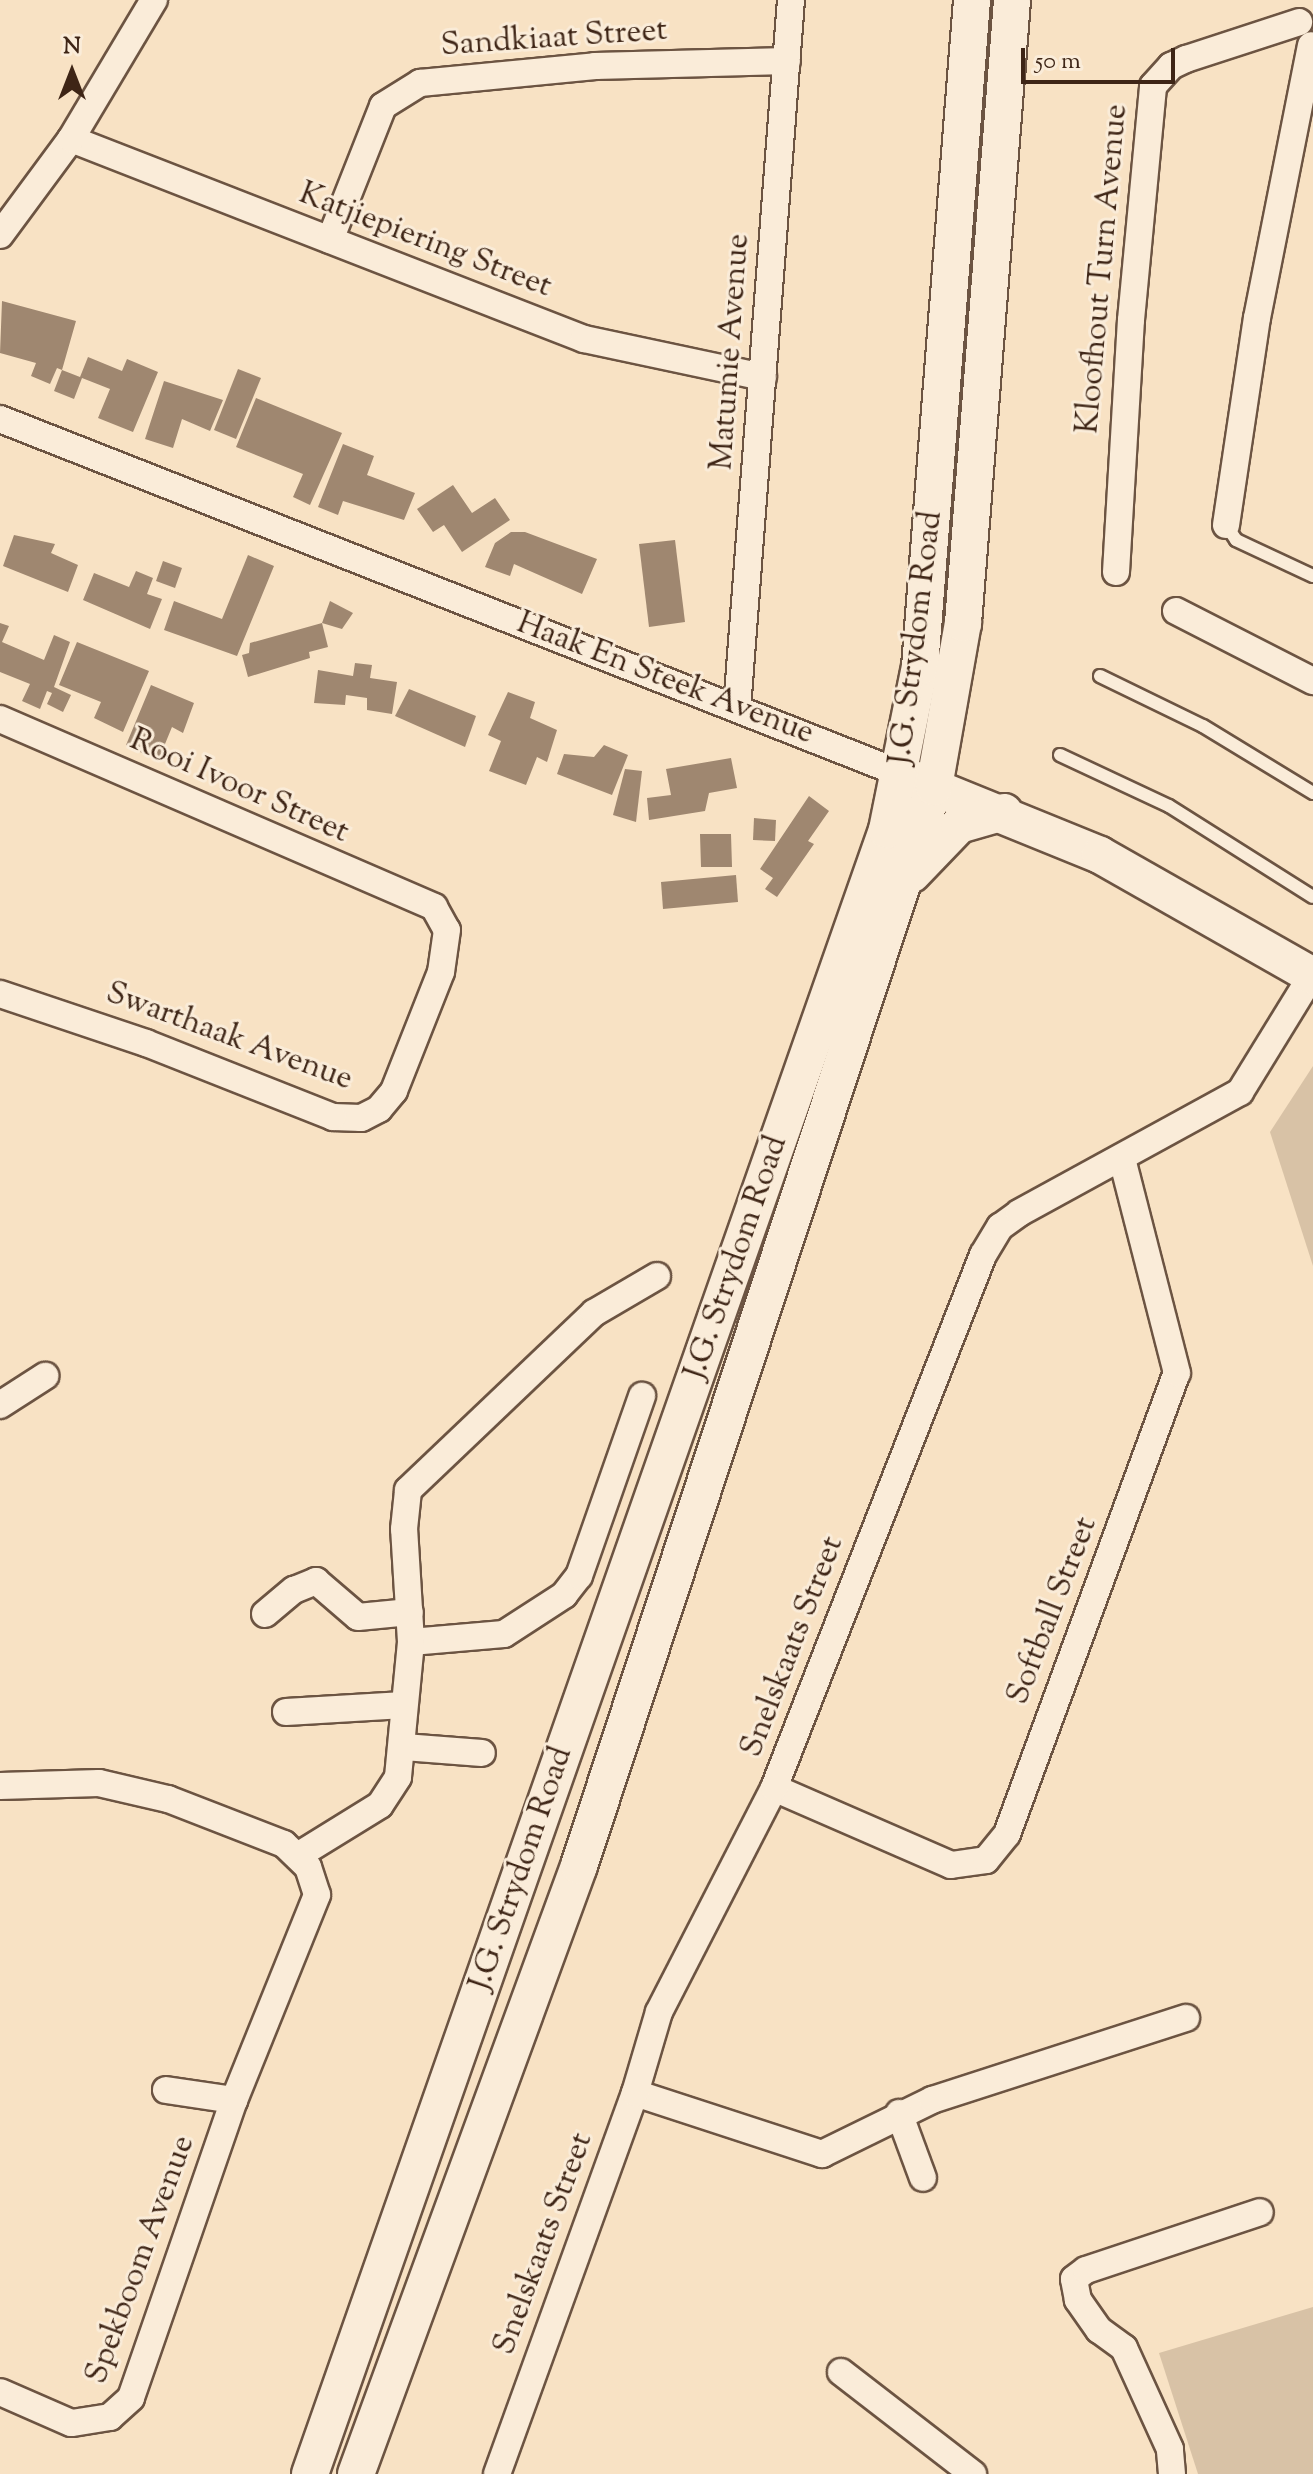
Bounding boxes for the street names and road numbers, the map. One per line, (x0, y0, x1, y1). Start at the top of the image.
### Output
street label: Sandkiaat Street (439, 12, 669, 66)
street label: Kloofhout Turn Avenue (1069, 103, 1137, 435)
street label: Katjiepiering Street (293, 175, 557, 307)
street label: Matumie Avenue (704, 232, 758, 472)
street label: J.G. Strydom Road (882, 509, 952, 767)
street label: Haak En Steek Avenue (511, 605, 819, 753)
street label: Rooi Ivoor Street (124, 722, 354, 852)
street label: Swarthaak Avenue (100, 975, 358, 1099)
street label: J.G. Strydom Road (677, 1131, 797, 1385)
street label: Softball Street (1000, 1512, 1106, 1710)
street label: Snelskaats Street (733, 1531, 853, 1763)
street label: J.G. Strydom Road (462, 1742, 582, 1996)
street label: Snelskaats Street (486, 2128, 602, 2360)
street label: Spekboom Avenue (78, 2131, 204, 2389)

